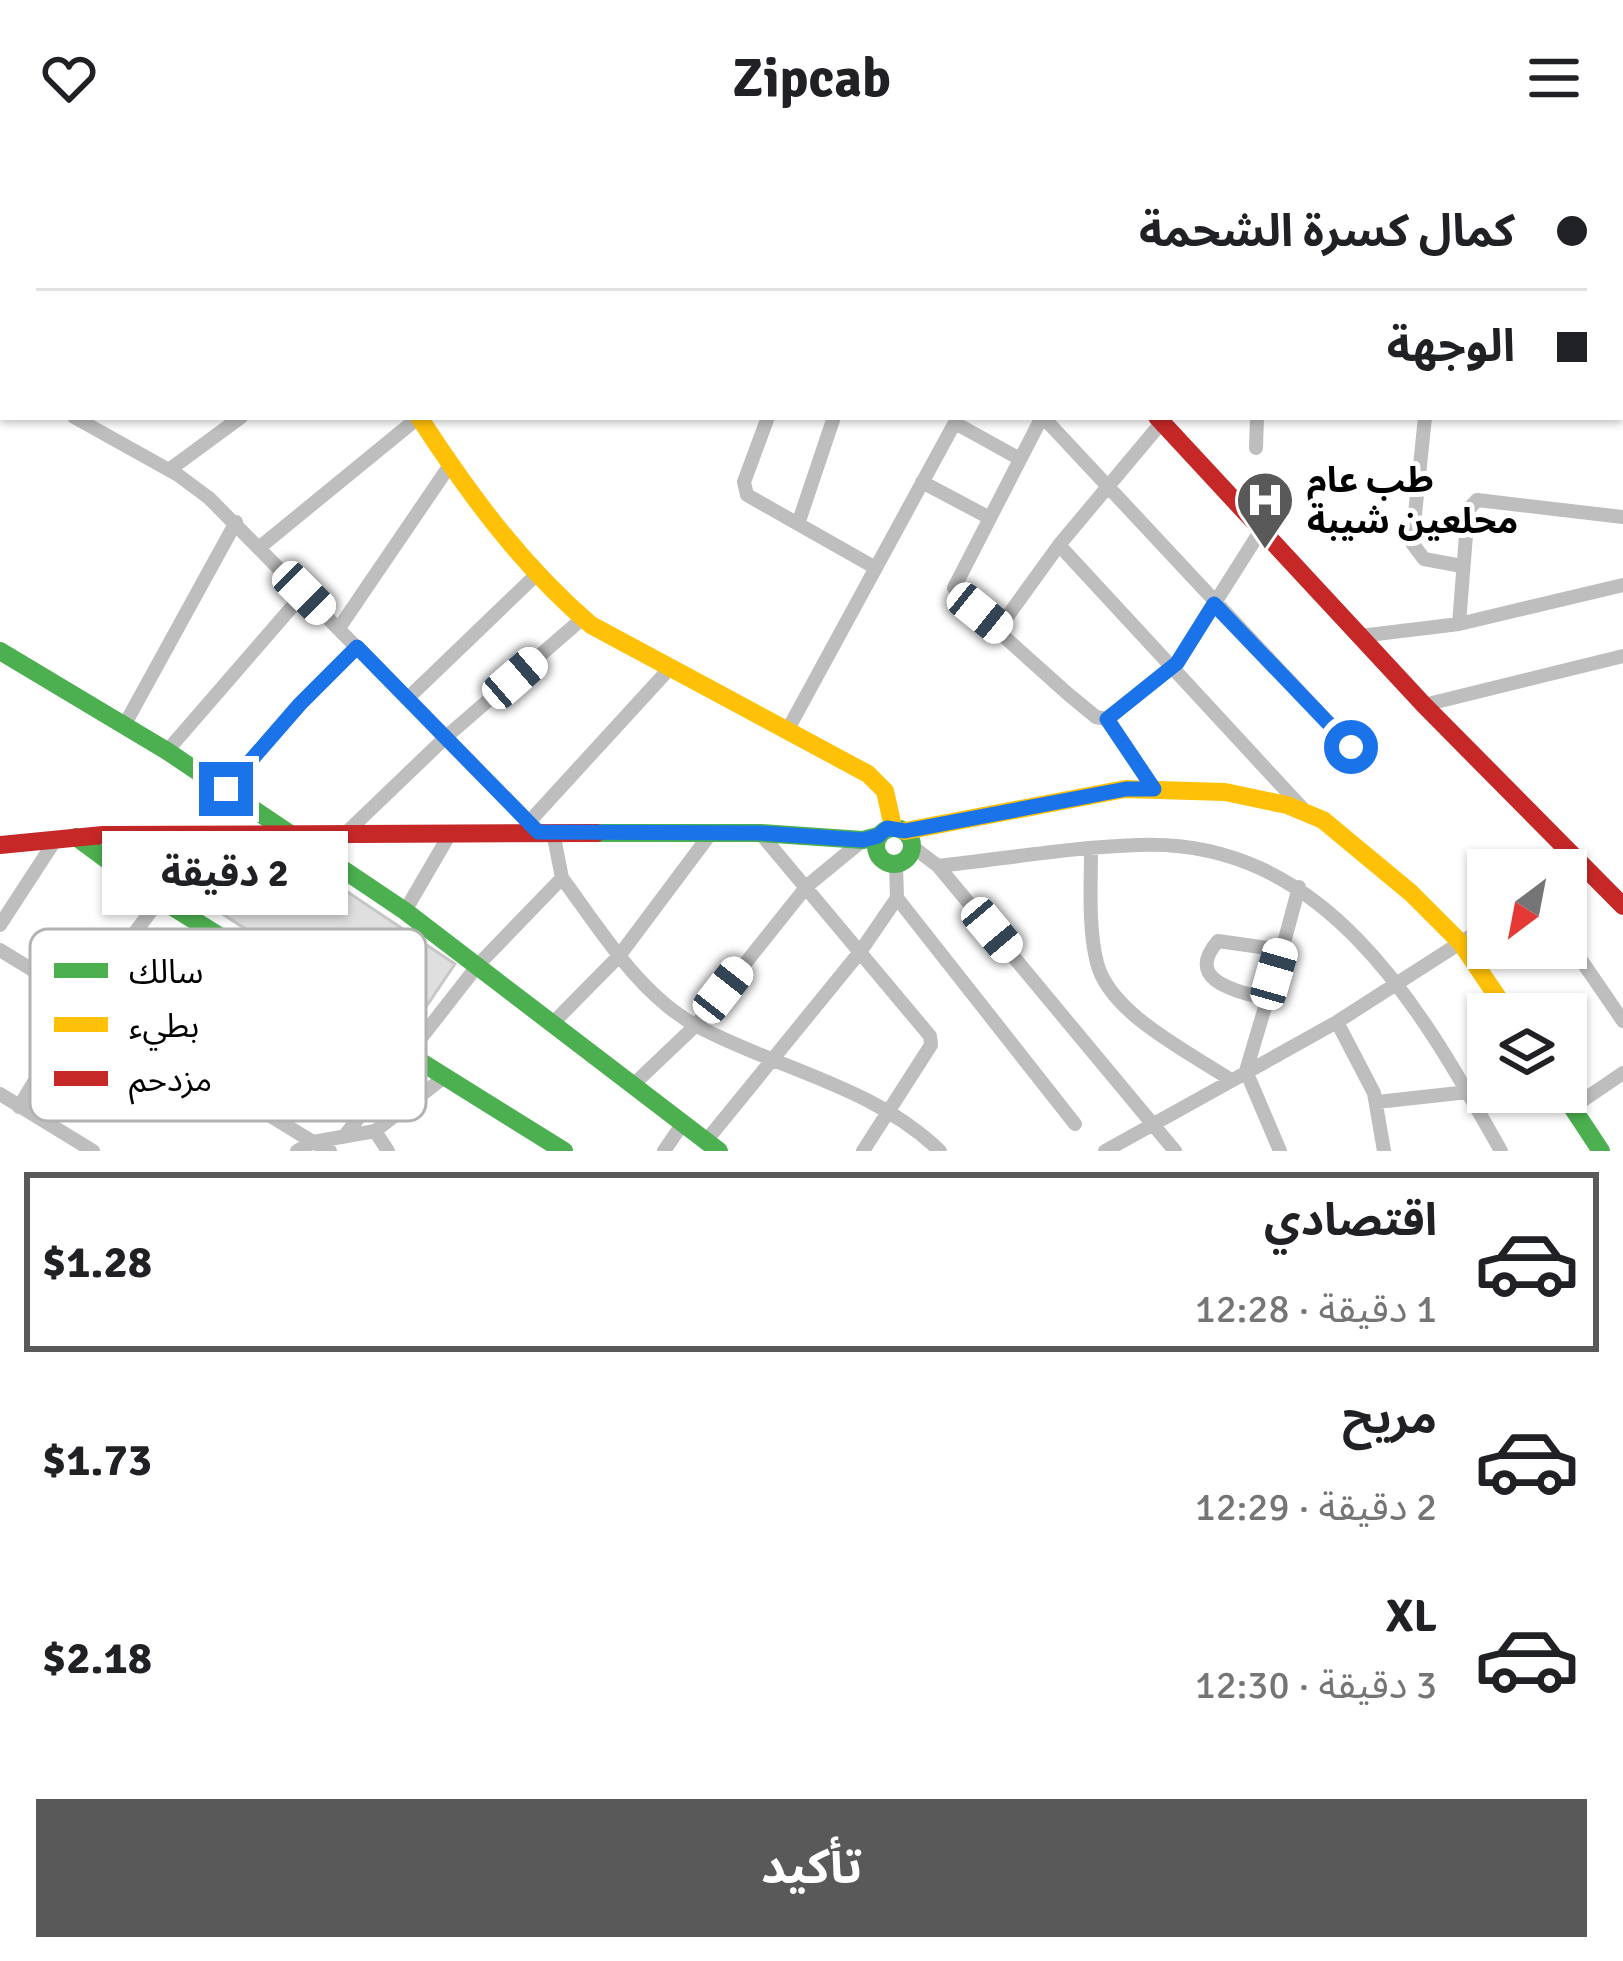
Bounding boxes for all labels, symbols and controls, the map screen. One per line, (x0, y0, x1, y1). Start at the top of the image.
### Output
icon: heart (36, 45, 102, 111)
text: Zipcab (732, 45, 891, 112)
icon: menu (1521, 45, 1587, 111)
text: كمال كسرة الشحمة (1139, 204, 1515, 259)
text: الوجهة (1387, 319, 1515, 374)
place label: طب عام محلعين شيبة (1307, 458, 1518, 544)
hospital icon: طب عام محلعين شيبة (1234, 469, 1296, 551)
car (266, 555, 342, 631)
car (941, 576, 1019, 650)
car (476, 641, 554, 715)
route start (1324, 720, 1378, 774)
route end (199, 762, 253, 816)
callout: 2 دقيقة (103, 831, 349, 915)
text: 2 دقيقة (161, 849, 289, 897)
north arrow (1467, 849, 1587, 969)
map controls (1467, 849, 1587, 1113)
car (955, 891, 1029, 969)
legend (30, 929, 426, 1121)
car (1247, 934, 1301, 1014)
car (687, 951, 759, 1029)
text: سالك (129, 952, 203, 993)
button: layers (1467, 993, 1587, 1113)
text: بطيء (129, 1006, 199, 1051)
text: مزدحم (129, 1060, 212, 1105)
text: اقتصادي (1264, 1193, 1437, 1248)
icon: car (1473, 1208, 1581, 1316)
text: $1.28 (42, 1235, 152, 1290)
text: 1 دقيقة · 12:28 (1195, 1285, 1437, 1333)
text: مريح (1342, 1391, 1437, 1446)
icon: car (1473, 1406, 1581, 1514)
text: $1.73 (42, 1433, 152, 1488)
text: 2 دقيقة · 12:29 (1195, 1483, 1437, 1531)
text: XL (1386, 1589, 1437, 1644)
icon: car (1473, 1604, 1581, 1712)
text: $2.18 (42, 1631, 152, 1686)
text: 3 دقيقة · 12:30 (1195, 1661, 1437, 1709)
button: تأكيد (36, 1799, 1587, 1937)

